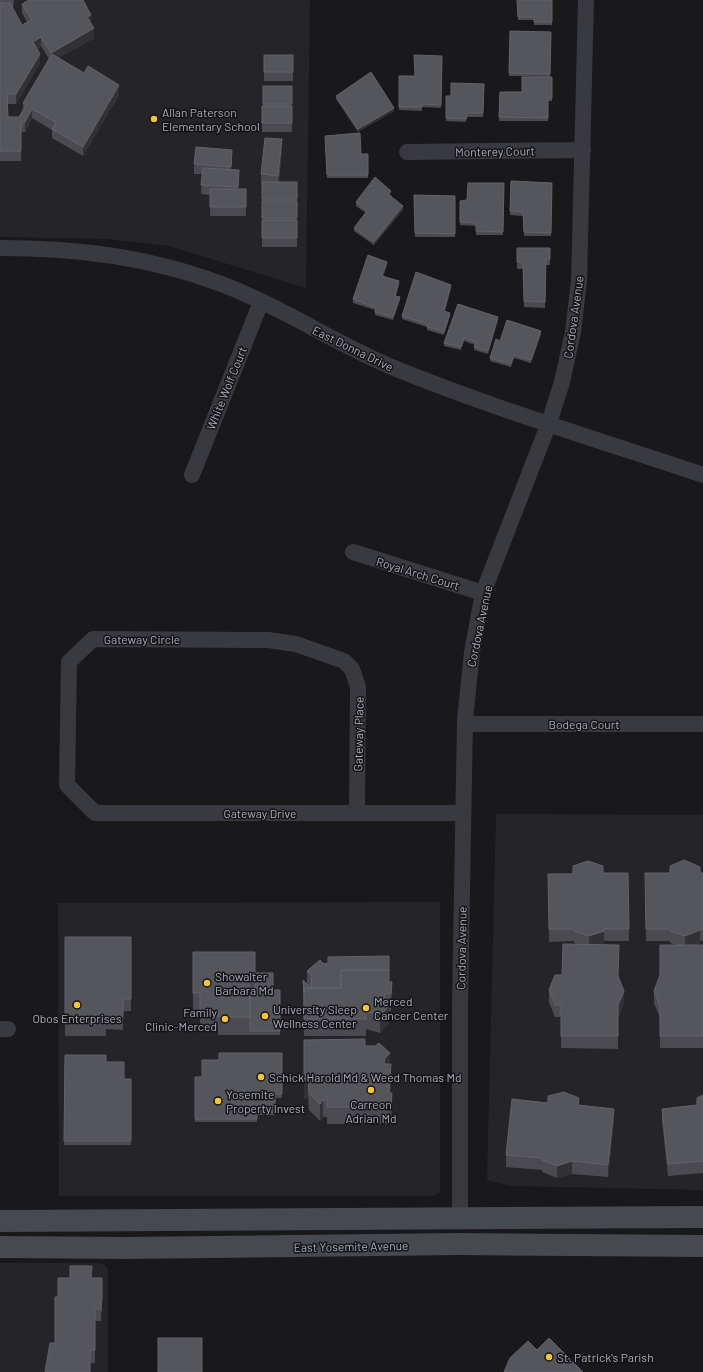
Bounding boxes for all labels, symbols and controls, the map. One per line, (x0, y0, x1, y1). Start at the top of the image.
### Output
place label: Allan Paterson Elementary School (162, 105, 260, 133)
marker: Allan Paterson Elementary School (149, 114, 159, 124)
street label: Monterey Court (455, 143, 535, 159)
street label: Cordova Avenue (560, 275, 586, 359)
street label: East Donna Drive (310, 322, 396, 374)
street label: White Wolf Court (203, 345, 249, 431)
street label: Royal Arch Court (375, 554, 461, 592)
street label: Cordova Avenue (464, 584, 494, 668)
street label: Gateway Circle (104, 632, 180, 646)
street label: Gateway Place (350, 696, 366, 772)
street label: Bodega Court (548, 717, 620, 731)
street label: Gateway Drive (223, 806, 297, 820)
street label: Cordova Avenue (453, 906, 469, 990)
place label: Showalter Barbara Md (215, 969, 274, 997)
marker: Showalter Barbara Md (202, 978, 212, 988)
place label: Merced Cancer Center (374, 994, 449, 1022)
marker: Obos Enterprises (72, 1000, 82, 1010)
place label: University Sleep Wellness Center (273, 1002, 357, 1030)
marker: Merced Cancer Center (361, 1003, 371, 1013)
place label: Family Clinic-Merced (145, 1005, 217, 1033)
place label: Obos Enterprises (32, 1011, 122, 1025)
marker: University Sleep Wellness Center (260, 1011, 270, 1021)
marker: Family Clinic-Merced (220, 1014, 230, 1024)
place label: Schick Harold Md & Weed Thomas Md (269, 1070, 462, 1084)
marker: Schick Harold Md & Weed Thomas Md (256, 1072, 266, 1082)
marker: Carreon Adrian Md (366, 1085, 376, 1095)
place label: Yosemite Property Invest (226, 1087, 305, 1115)
marker: Yosemite Property Invest (213, 1096, 223, 1106)
place label: Carreon Adrian Md (345, 1097, 397, 1125)
street label: East Yosemite Avenue (293, 1238, 409, 1254)
place label: St. Patrick's Parish (557, 1350, 654, 1364)
marker: St. Patrick's Parish (544, 1352, 554, 1362)

